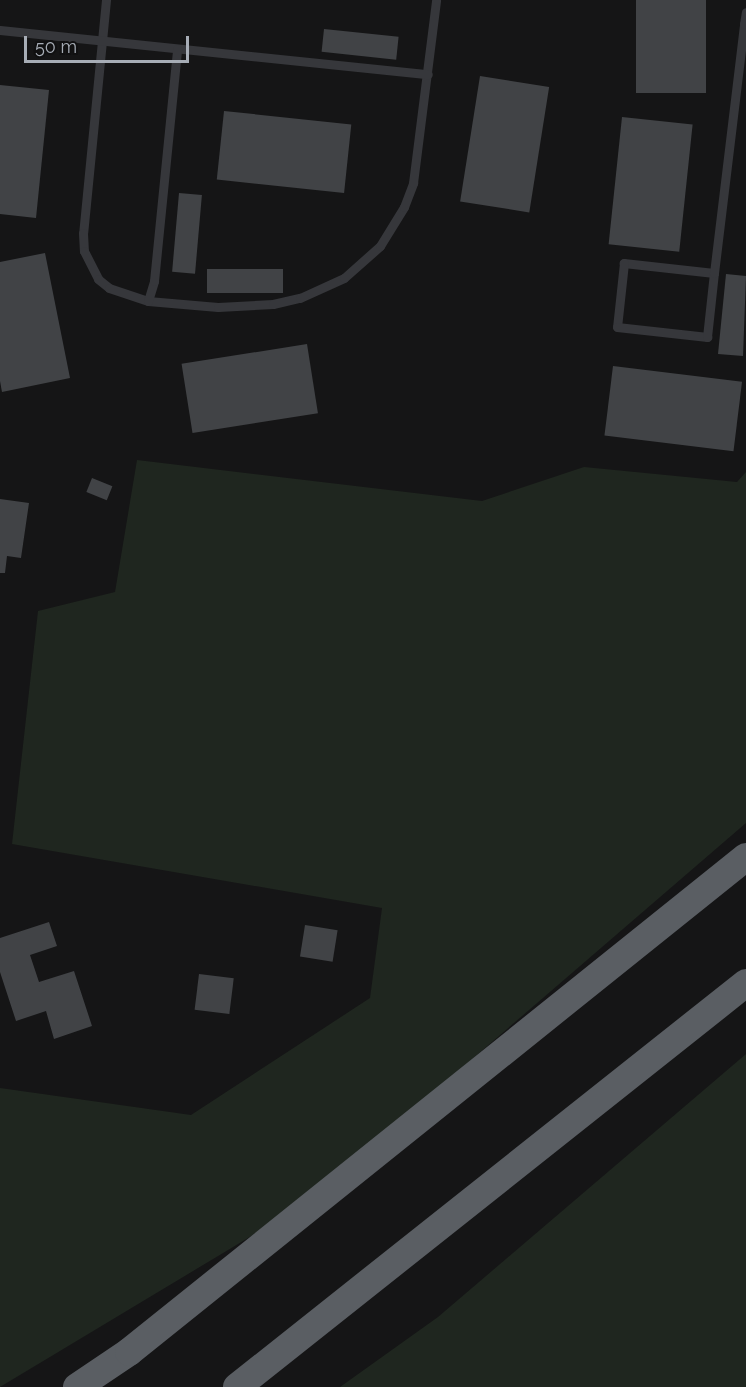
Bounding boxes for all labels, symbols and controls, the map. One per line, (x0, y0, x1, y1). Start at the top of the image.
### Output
scale bar (27, 24, 192, 62)
text: 50 m (35, 36, 77, 57)

